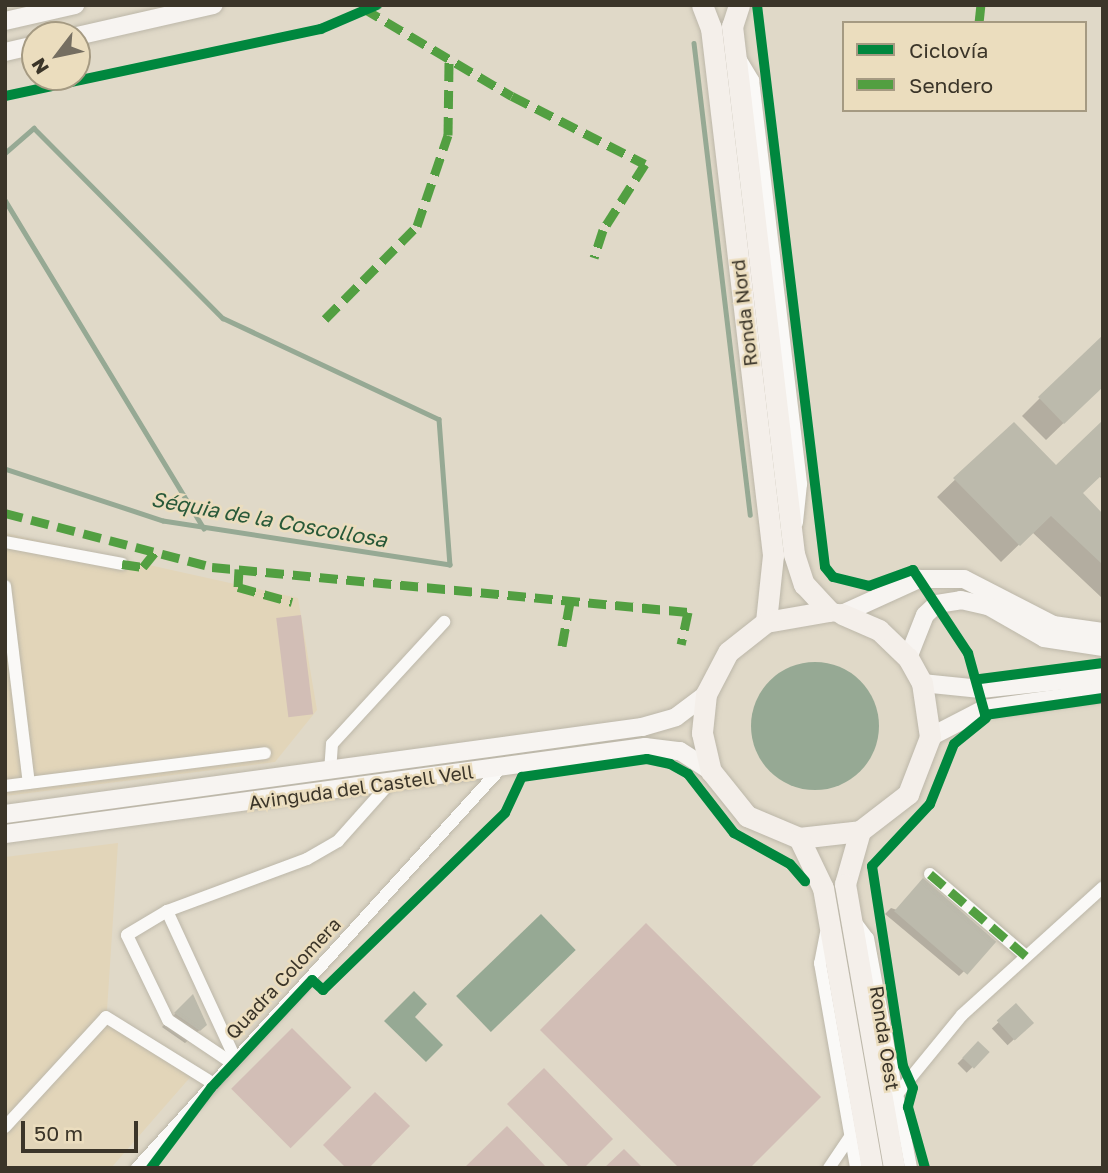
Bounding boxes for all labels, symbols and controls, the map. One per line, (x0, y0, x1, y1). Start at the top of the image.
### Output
north arrow (21, 21, 91, 91)
legend (842, 21, 1087, 112)
text: Ciclovía (909, 37, 988, 63)
text: N (26, 54, 53, 79)
text: Sendero (909, 72, 993, 98)
street label: Ronda Nord (726, 258, 762, 368)
water label: Séquia de la Coscollosa (149, 486, 389, 552)
street label: Avinguda del Castell Vell (247, 760, 475, 814)
street label: Quadra Colomera (221, 912, 345, 1044)
street label: Ronda Oest (865, 984, 905, 1092)
scale bar (24, 1106, 142, 1150)
text: 50 m (34, 1120, 83, 1146)

